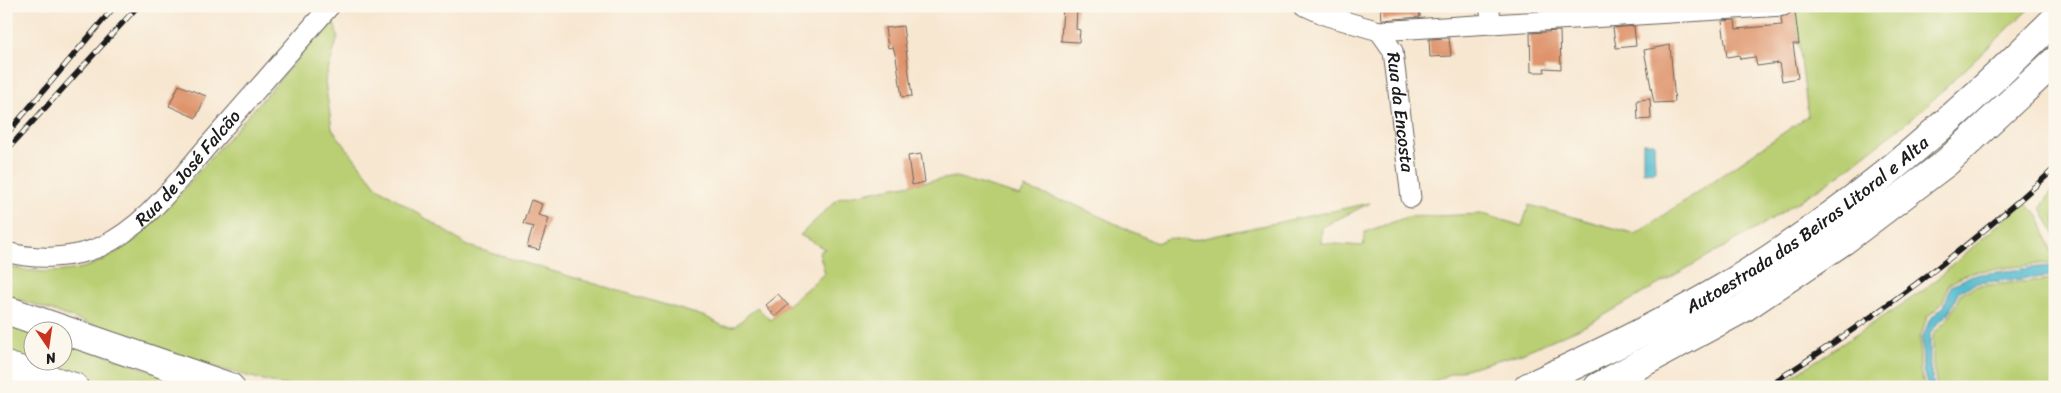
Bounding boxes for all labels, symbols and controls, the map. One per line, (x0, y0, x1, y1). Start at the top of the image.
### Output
street label: Rua da Encosta (1377, 50, 1424, 175)
street label: Rua de José Falcão (127, 102, 249, 234)
street label: Autoestrada das Beiras Litoral e Alta (1679, 127, 1937, 323)
north arrow (22, 320, 72, 370)
text: N (43, 345, 59, 372)

